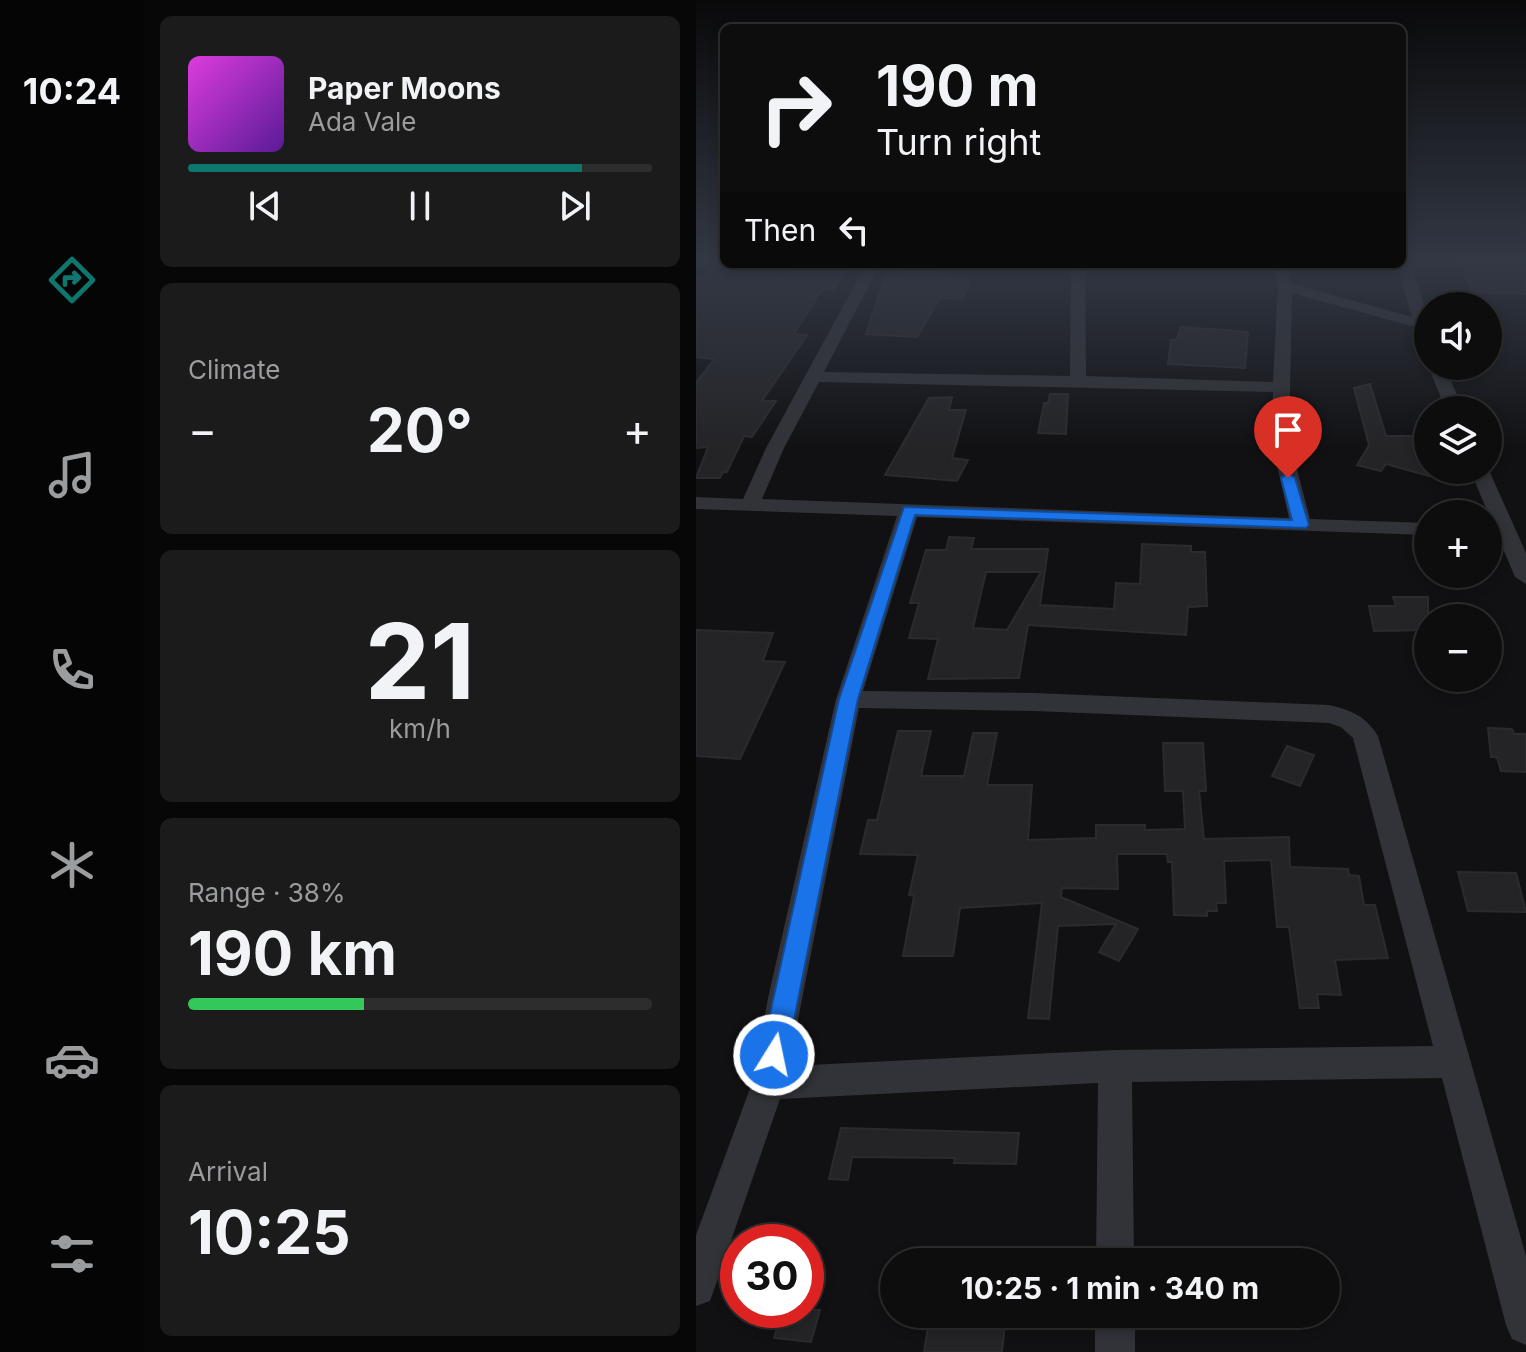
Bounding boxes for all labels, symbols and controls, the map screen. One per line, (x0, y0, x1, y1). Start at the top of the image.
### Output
text: 190 m (876, 52, 1039, 120)
icon: right (744, 56, 848, 160)
text: 10:24 (23, 69, 121, 113)
text: Paper Moons (308, 70, 501, 106)
text: Ada Vale (308, 106, 416, 137)
text: Turn right (876, 120, 1041, 164)
icon: previous (243, 184, 287, 228)
icon: pause (398, 184, 442, 228)
icon: next (553, 184, 597, 228)
icon: left (832, 208, 876, 252)
text: Then (744, 212, 816, 248)
icon: directions (44, 252, 100, 308)
map controls (1414, 292, 1502, 692)
button: sound (1414, 292, 1502, 380)
text: Climate (188, 354, 280, 385)
text: 20° (367, 394, 473, 466)
pin (1254, 396, 1322, 478)
button: layers (1414, 396, 1502, 484)
text: − (188, 403, 217, 457)
text: + (623, 403, 652, 457)
icon: arrive (1266, 408, 1310, 452)
icon: music (44, 447, 100, 503)
button: + (1414, 500, 1502, 588)
text: 21 (365, 598, 475, 724)
button: − (1414, 604, 1502, 692)
icon: phone (44, 642, 100, 698)
text: km/h (389, 713, 451, 744)
icon: climate (44, 837, 100, 893)
text: Range · 38% (188, 877, 345, 908)
text: 190 km (188, 917, 397, 989)
position arrow (732, 1013, 816, 1097)
icon: car (44, 1032, 100, 1088)
text: Arrival (188, 1156, 268, 1187)
text: 10:25 (188, 1196, 351, 1268)
speed limit sign: 30 (720, 1224, 824, 1328)
icon: filters (44, 1226, 100, 1282)
text: 10:25 · 1 min · 340 m (961, 1270, 1259, 1306)

